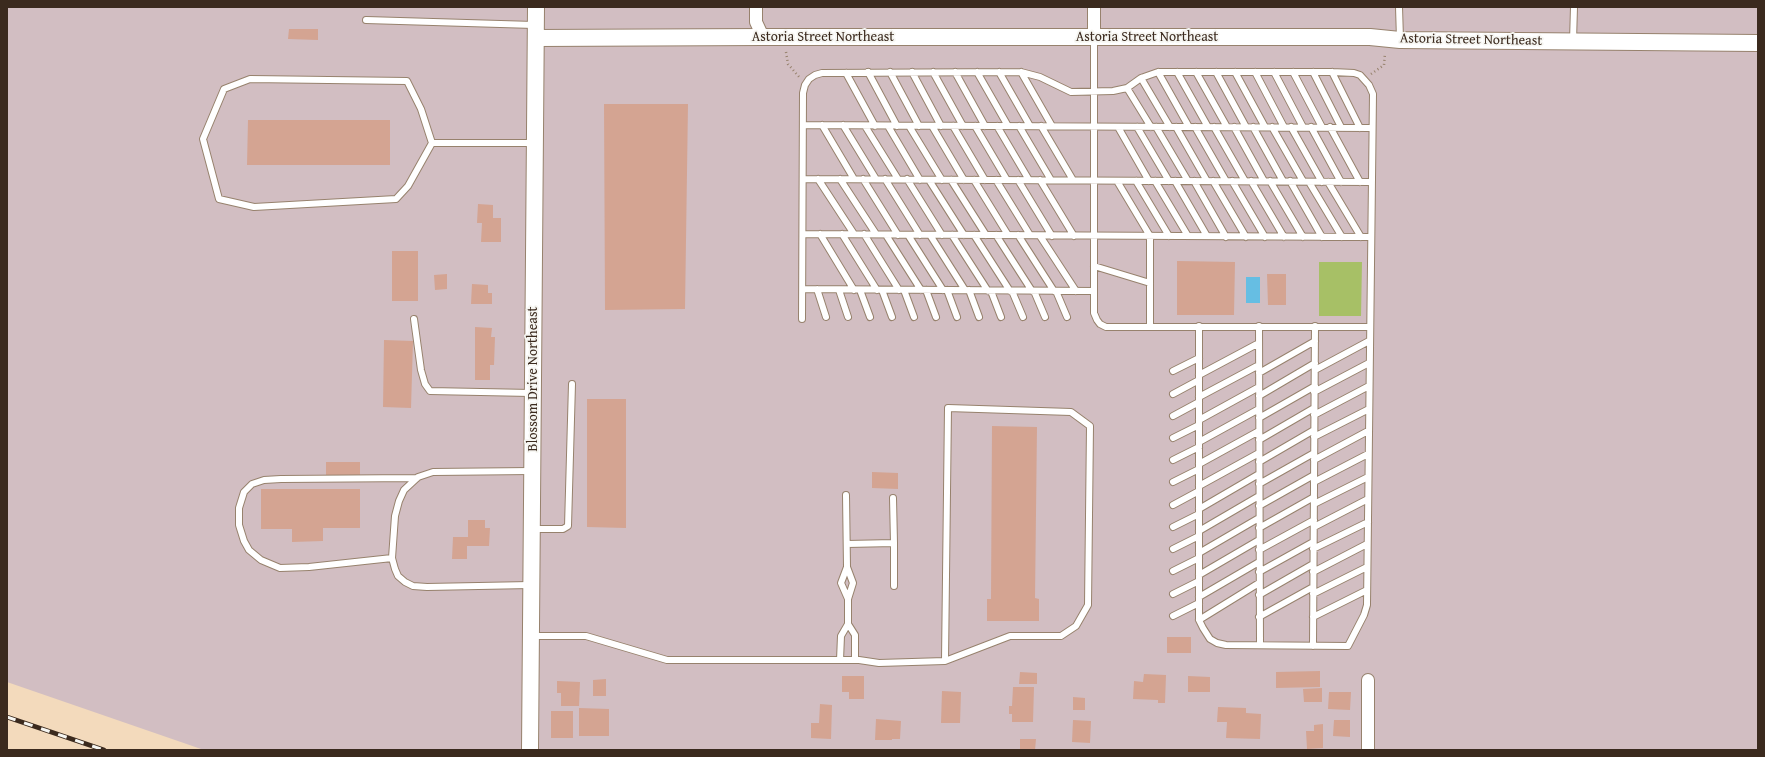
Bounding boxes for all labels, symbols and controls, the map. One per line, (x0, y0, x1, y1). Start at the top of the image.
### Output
street label: Astoria Street Northeast (752, 29, 894, 45)
street label: Astoria Street Northeast (1076, 29, 1218, 45)
street label: Astoria Street Northeast (1400, 30, 1542, 50)
street label: Blossom Drive Northeast (525, 307, 541, 451)

